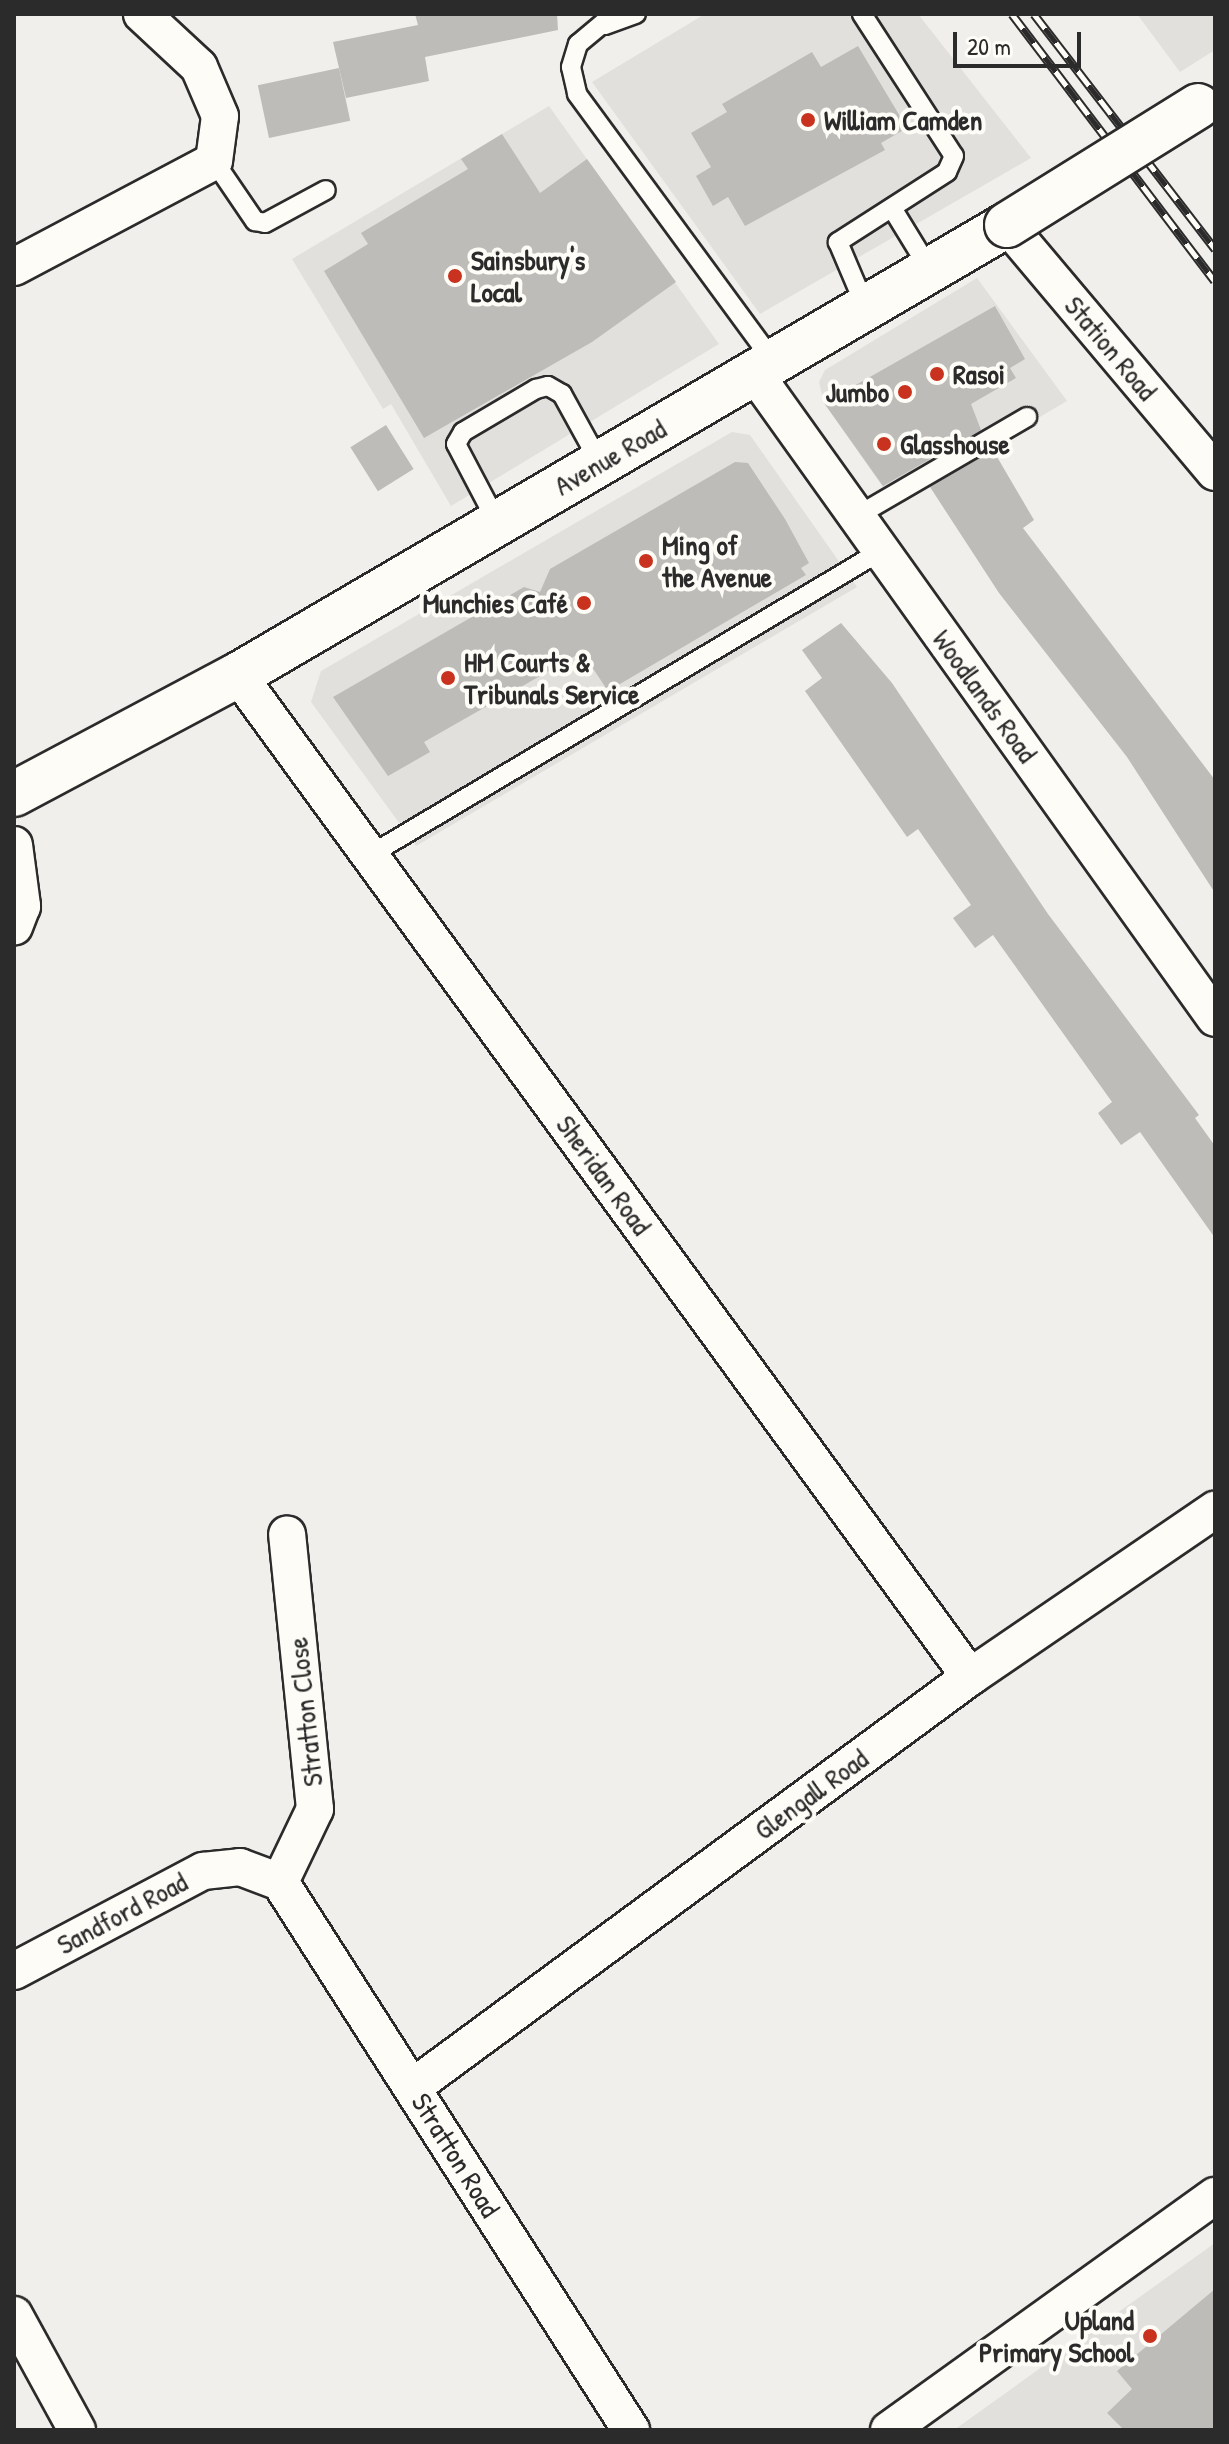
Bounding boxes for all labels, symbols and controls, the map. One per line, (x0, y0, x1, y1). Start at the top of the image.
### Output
scale bar (957, 16, 1085, 66)
text: 20 m (967, 30, 1011, 62)
place label: William Camden (824, 103, 982, 137)
marker: William Camden (799, 111, 817, 129)
place label: Sainsbury's Local (471, 243, 585, 309)
marker: Sainsbury's Local (446, 267, 464, 285)
street label: Station Road (1058, 289, 1164, 407)
place label: Rasoi (953, 357, 1005, 391)
marker: Rasoi (928, 365, 946, 383)
place label: Jumbo (826, 375, 889, 409)
marker: Jumbo (896, 383, 914, 401)
street label: Avenue Road (548, 412, 672, 502)
place label: Glasshouse (900, 427, 1010, 461)
marker: Glasshouse (875, 435, 893, 453)
place label: Ming of the Avenue (662, 528, 772, 594)
marker: Ming of the Avenue (637, 552, 655, 570)
place label: Munchies Café (423, 586, 568, 620)
marker: Munchies Café (575, 594, 593, 612)
street label: Woodlands Road (926, 623, 1044, 769)
place label: HM Courts & Tribunals Service (464, 645, 639, 711)
marker: HM Courts & Tribunals Service (439, 669, 457, 687)
street label: Sheridan Road (549, 1109, 659, 1241)
street label: Stratton Close (280, 1636, 330, 1788)
street label: Glengall Road (748, 1741, 874, 1847)
street label: Sandford Road (51, 1865, 193, 1961)
street label: Stratton Road (405, 2087, 507, 2223)
place label: Upland Primary School (979, 2303, 1134, 2369)
marker: Upland Primary School (1141, 2327, 1159, 2345)

